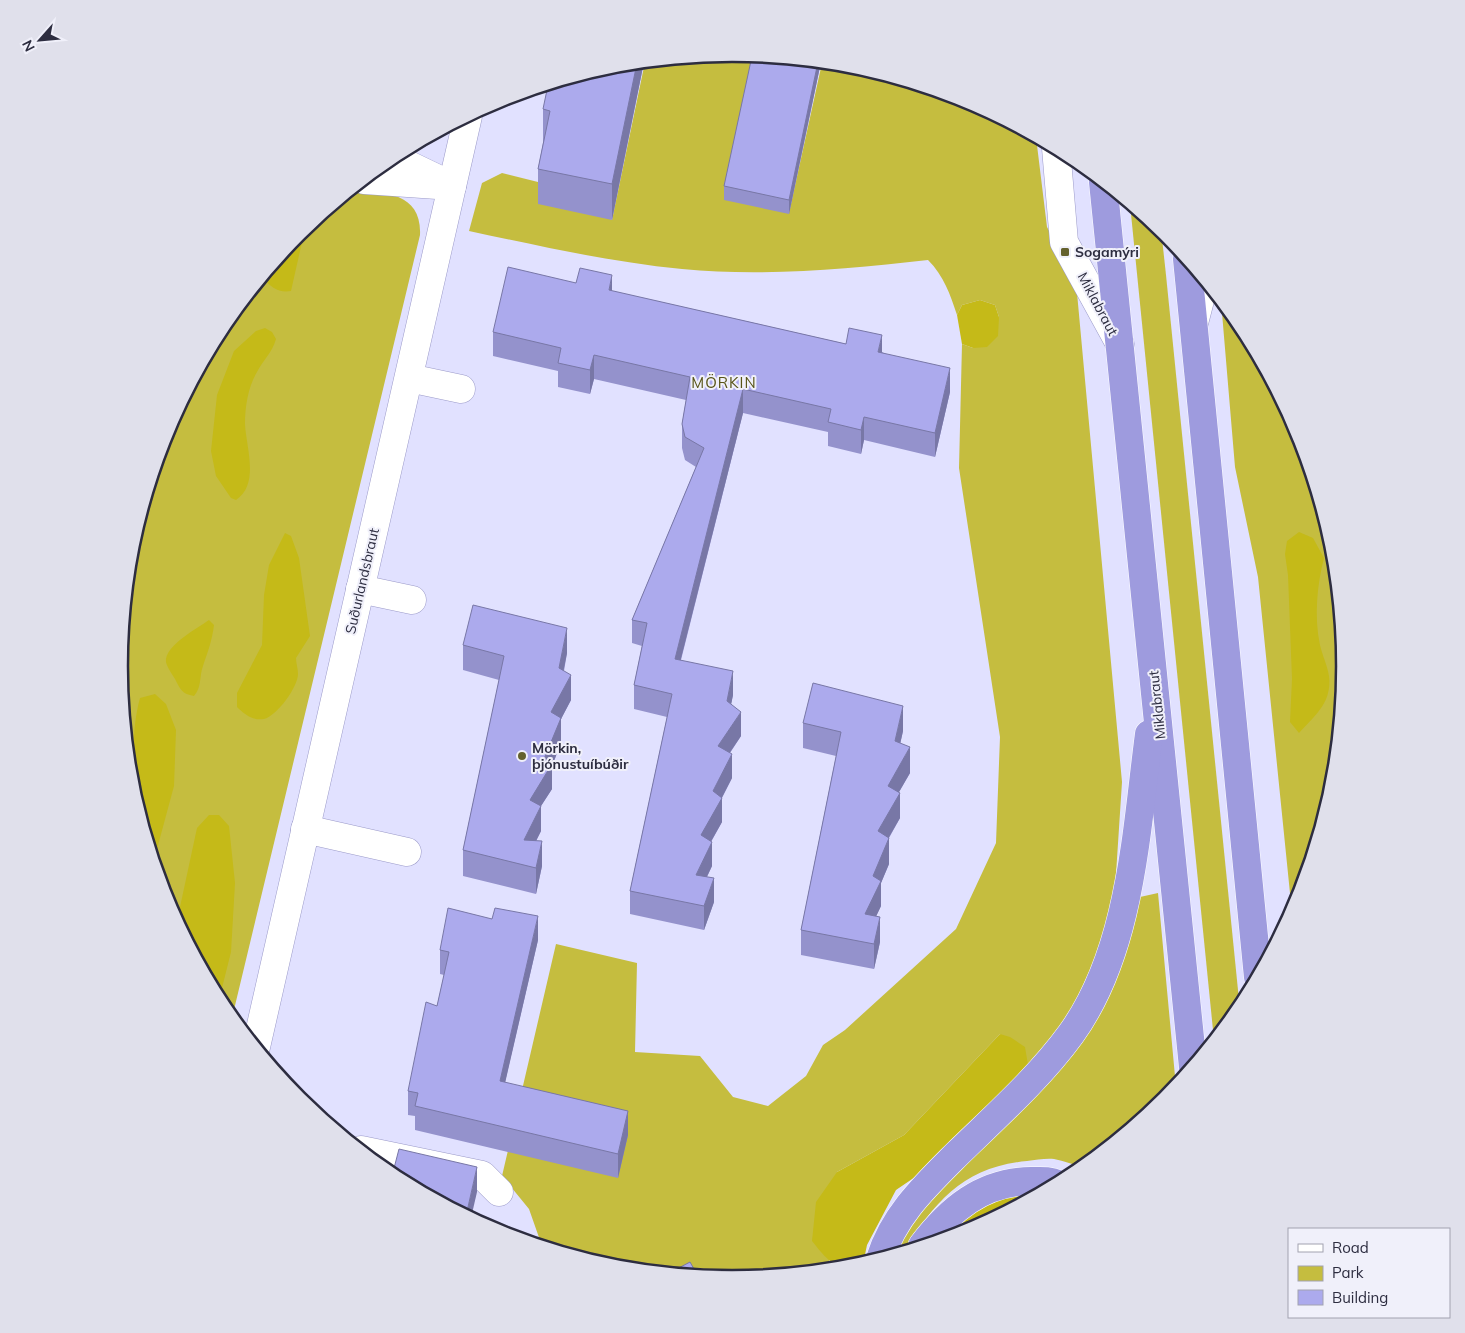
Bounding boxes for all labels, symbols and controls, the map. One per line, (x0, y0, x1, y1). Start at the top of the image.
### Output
north arrow (15, 15, 65, 65)
text: N (18, 37, 39, 55)
place label: Sogamýri (1075, 243, 1139, 261)
marker: Sogamýri (1059, 246, 1071, 258)
street label: Miklabraut (1074, 269, 1122, 339)
district label: MÖRKIN (691, 373, 757, 392)
street label: Suðurlandsbraut (341, 526, 383, 636)
street label: Miklabraut (1144, 670, 1170, 740)
place label: Mörkin, þjónustuíbúðir (532, 739, 629, 773)
marker: Mörkin, þjónustuíbúðir (516, 750, 528, 762)
legend (1288, 1228, 1450, 1318)
text: Road (1332, 1238, 1369, 1257)
text: Park (1332, 1263, 1364, 1282)
text: Building (1332, 1288, 1388, 1307)

